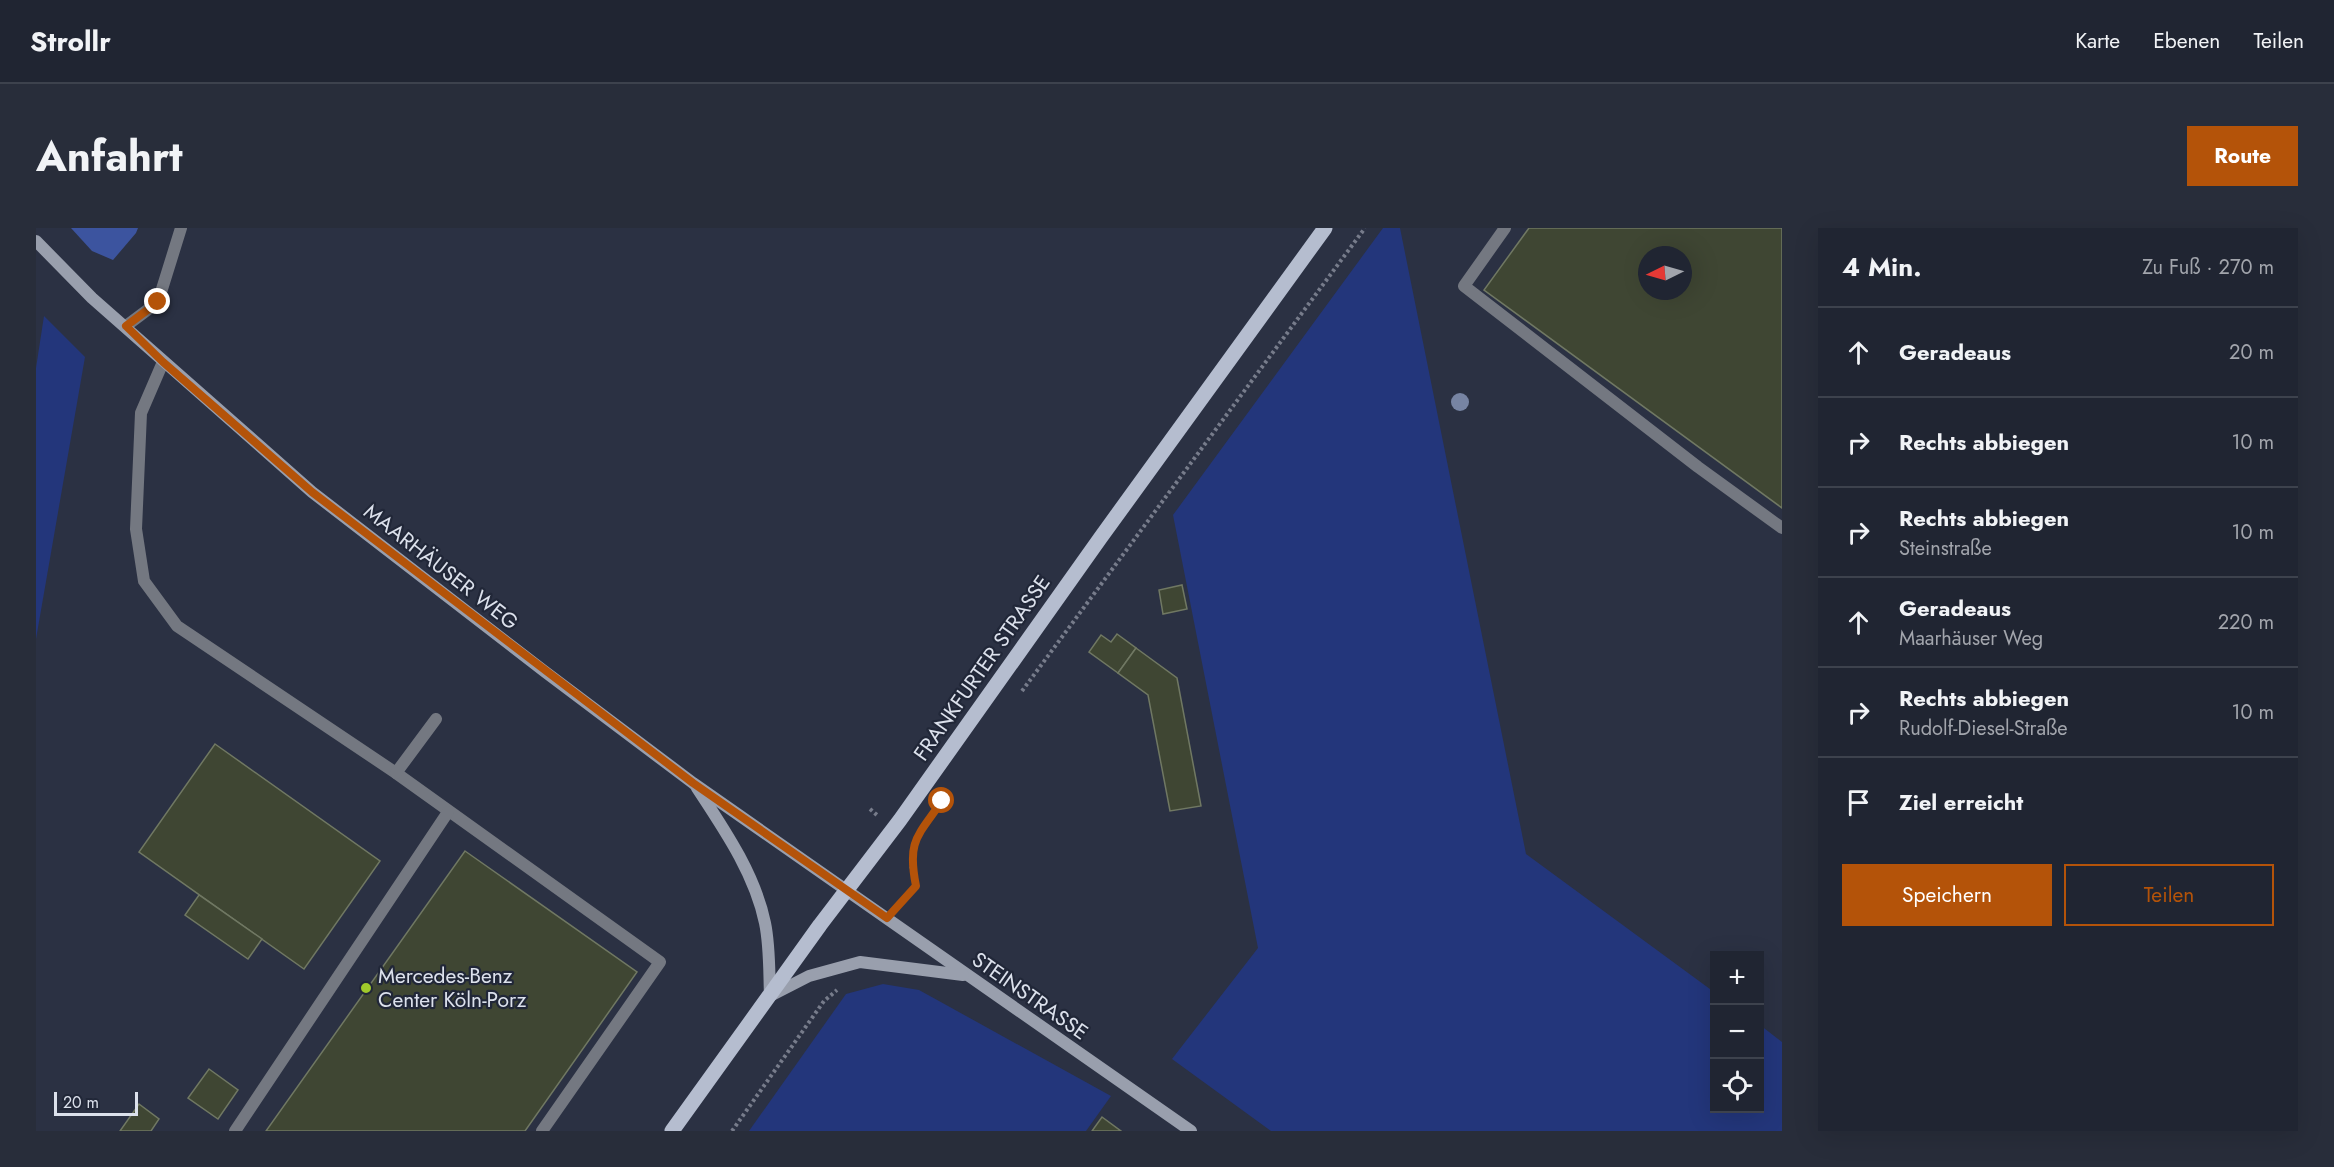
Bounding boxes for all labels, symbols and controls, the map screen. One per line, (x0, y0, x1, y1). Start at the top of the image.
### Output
text: Strollr (30, 21, 111, 62)
text: Karte (2075, 26, 2120, 56)
text: Ebenen (2153, 26, 2220, 56)
text: Teilen (2253, 26, 2304, 56)
text: Anfahrt (36, 126, 183, 187)
button: Route (2187, 126, 2298, 186)
north arrow (1638, 246, 1692, 300)
text: 4 Min. (1842, 248, 1922, 286)
text: Zu Fuß · 270 m (2142, 253, 2274, 282)
route end (144, 288, 170, 314)
icon: ahead (1842, 336, 1875, 369)
text: Geradeaus (1899, 336, 2011, 368)
text: 20 m (2229, 338, 2274, 367)
icon: right (1842, 426, 1875, 459)
text: Rechts abbiegen (1899, 426, 2069, 458)
text: 10 m (2231, 428, 2274, 457)
street label: MAARHÄUSER WEG (357, 497, 525, 637)
text: Rechts abbiegen (1899, 502, 2069, 534)
icon: right (1842, 516, 1875, 549)
text: 10 m (2231, 518, 2274, 547)
text: Steinstraße (1899, 534, 1992, 563)
street label: FRANKFURTER STRASSE (906, 569, 1058, 767)
text: Geradeaus (1899, 592, 2011, 624)
icon: ahead (1842, 606, 1875, 639)
text: 220 m (2218, 608, 2274, 637)
text: Maarhäuser Weg (1899, 624, 2043, 653)
text: Rechts abbiegen (1899, 682, 2069, 714)
icon: right (1842, 696, 1875, 729)
text: 10 m (2231, 698, 2274, 727)
text: Rudolf-Diesel-Straße (1899, 714, 2068, 743)
icon: arrive (1842, 786, 1875, 819)
text: Ziel erreicht (1899, 786, 2023, 818)
route start (928, 787, 954, 813)
button: Speichern (1842, 864, 2052, 926)
button: Teilen (2064, 864, 2274, 926)
street label: STEINSTRASSE (966, 945, 1094, 1047)
map controls (1710, 951, 1764, 1113)
button: + (1710, 951, 1764, 1005)
place label: Mercedes-Benz Center Köln-Porz (378, 961, 527, 1015)
marker: Mercedes-Benz Center Köln-Porz (359, 981, 373, 995)
button: − (1710, 1005, 1764, 1059)
button: locate (1710, 1059, 1764, 1113)
scale bar (54, 1089, 138, 1116)
text: 20 m (63, 1091, 99, 1114)

